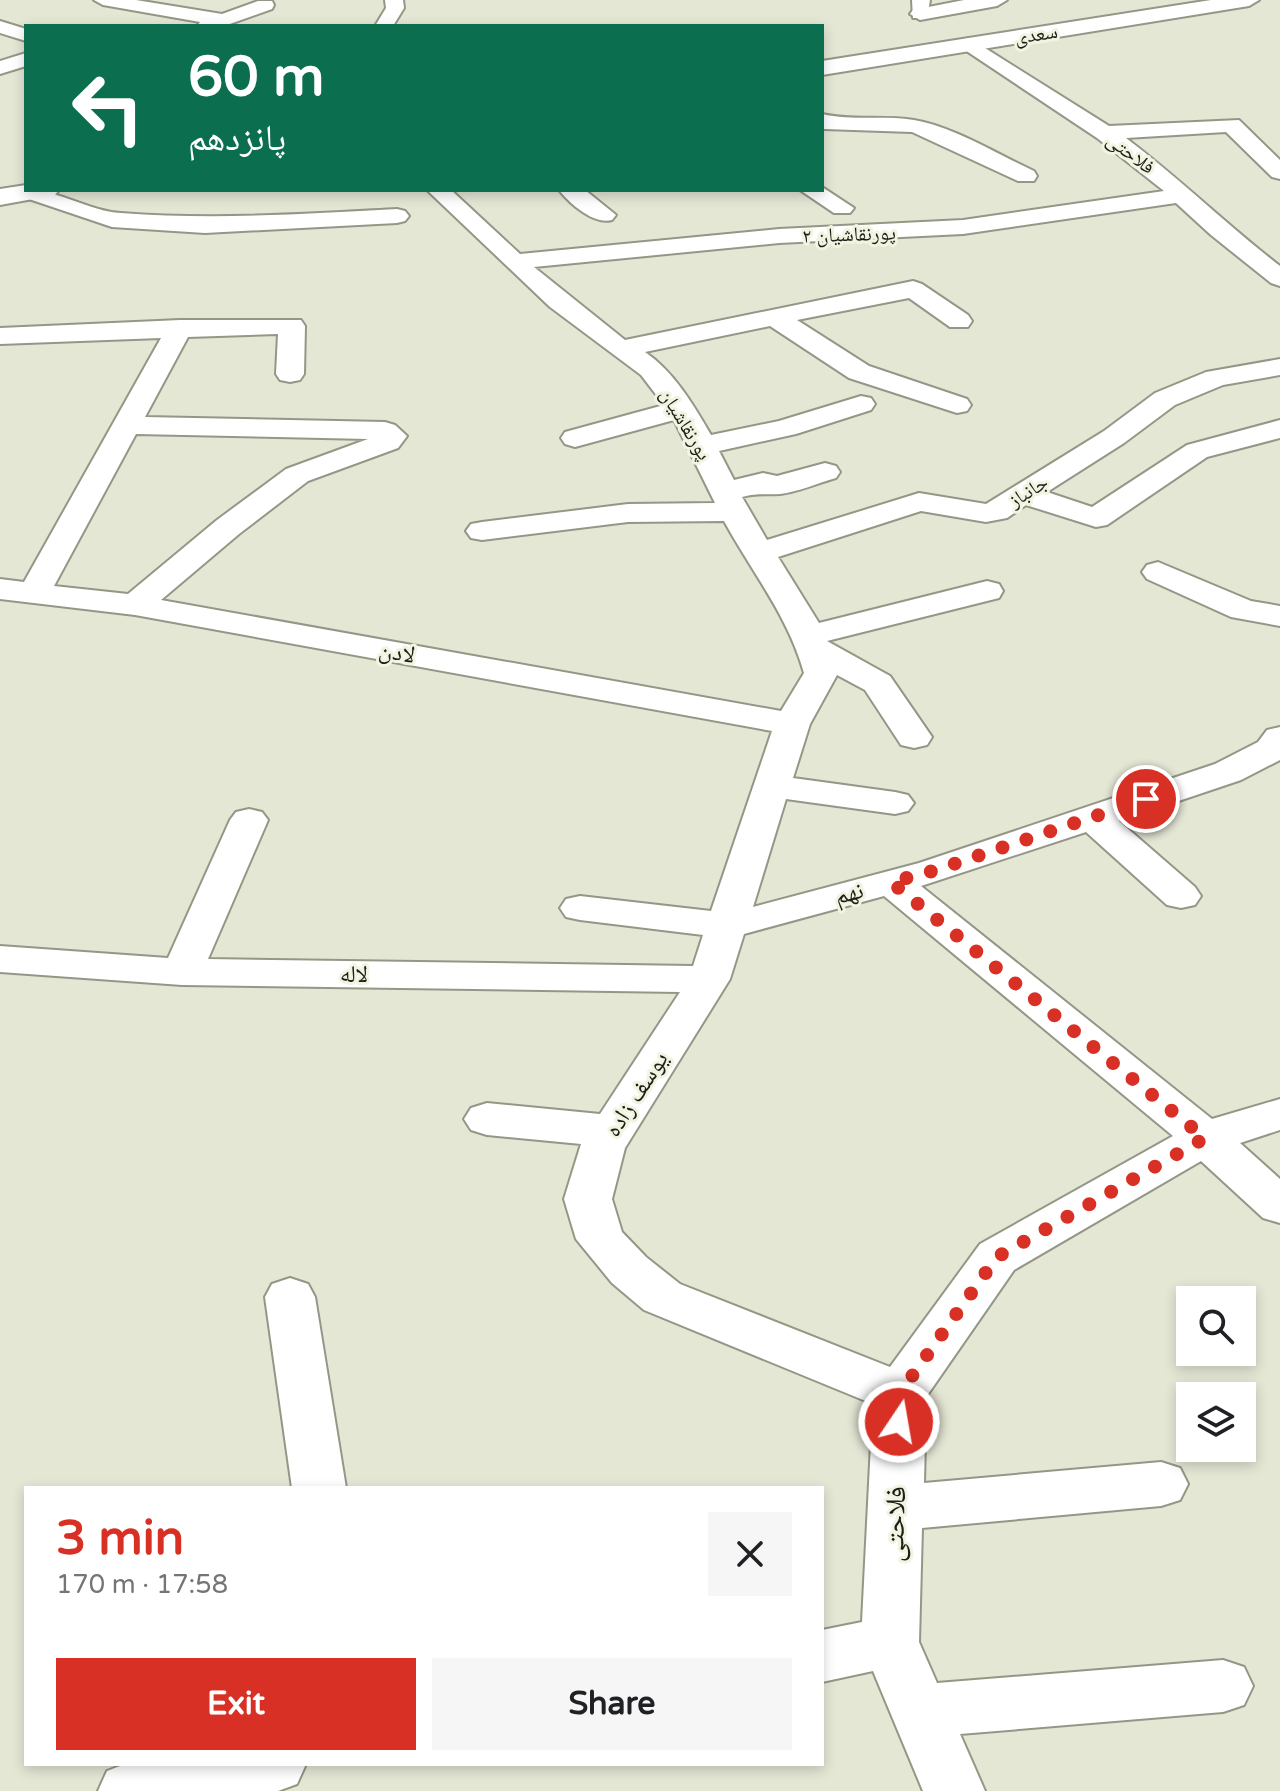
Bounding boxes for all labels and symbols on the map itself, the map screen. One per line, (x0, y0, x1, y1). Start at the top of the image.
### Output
street label: سعدی (1013, 20, 1059, 50)
street label: فلاحتی (1102, 128, 1159, 180)
street label: پورنقاشیان ۲ (802, 221, 896, 249)
street label: پورنقاشیان (654, 384, 716, 465)
street label: جانباز (1004, 470, 1053, 514)
street label: لادن (376, 635, 417, 670)
pin (1112, 765, 1180, 833)
street label: نهم (832, 876, 867, 912)
street label: لاله (340, 960, 368, 989)
street label: یوسف زاده (598, 1046, 675, 1142)
position arrow (857, 1380, 941, 1464)
street label: فلاحتی (877, 1485, 913, 1563)

